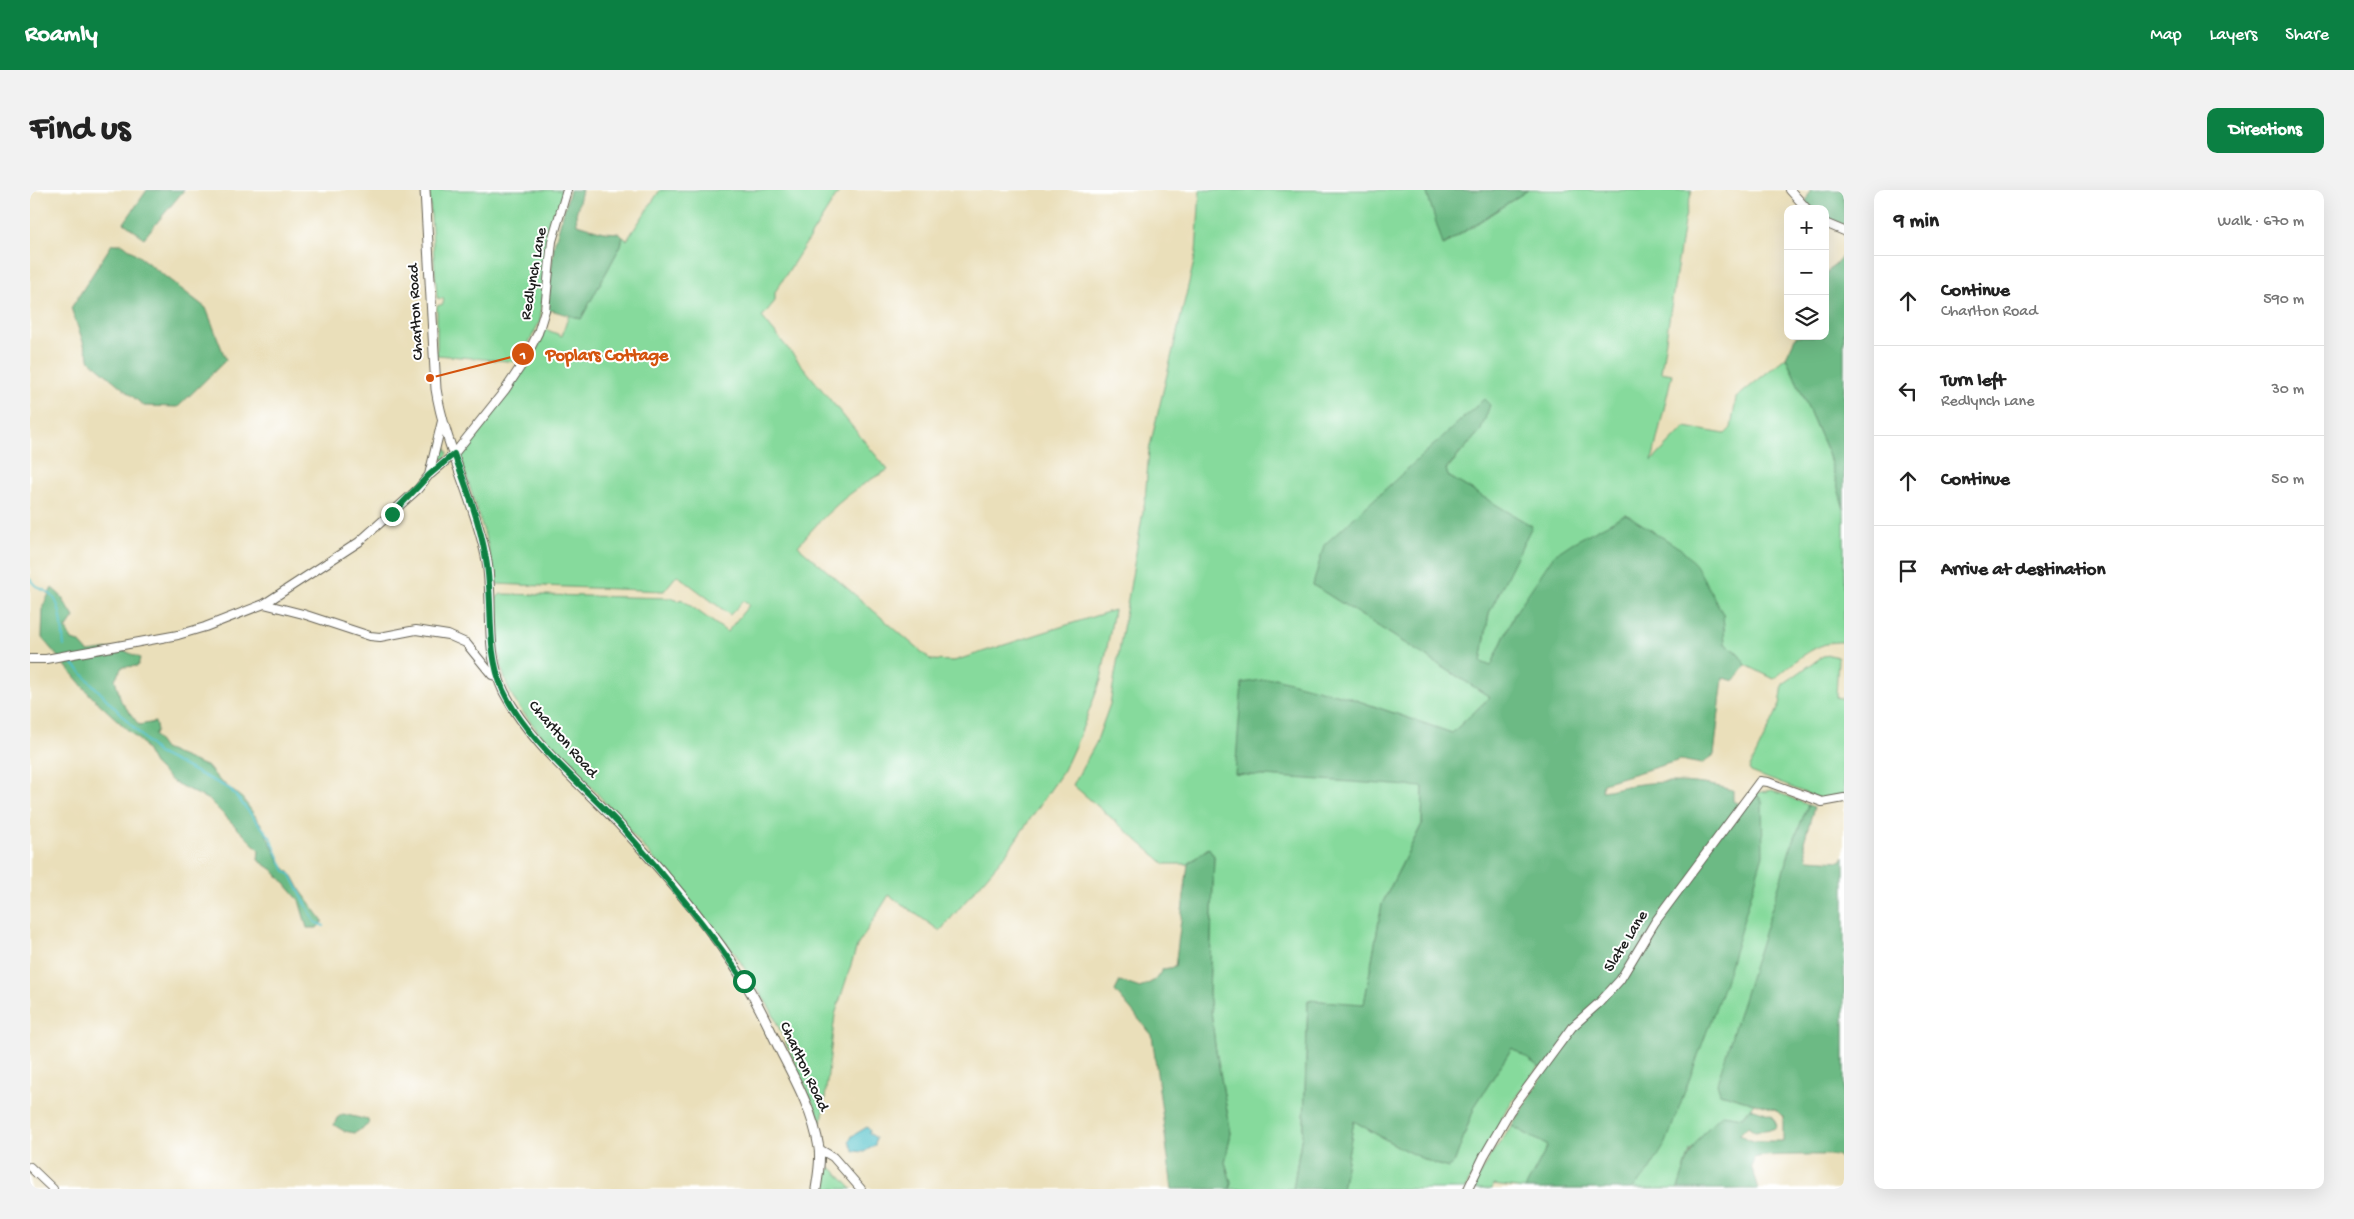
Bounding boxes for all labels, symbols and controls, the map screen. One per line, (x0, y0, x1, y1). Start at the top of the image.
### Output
text: Roamly (25, 21, 98, 50)
text: Map (2150, 25, 2182, 46)
text: Layers (2210, 25, 2257, 46)
text: Share (2285, 25, 2329, 46)
button: Directions (2207, 108, 2324, 153)
text: Find us (30, 110, 130, 151)
map controls (1784, 205, 1829, 340)
button: + (1784, 205, 1829, 250)
text: 9 min (1894, 210, 1939, 235)
text: Walk · 670 m (2218, 213, 2304, 232)
street label: Redlynch Lane (518, 226, 553, 322)
button: − (1784, 250, 1829, 295)
street label: Charlton Road (405, 262, 429, 361)
text: Continue (1941, 280, 2010, 303)
icon: ahead (1894, 287, 1922, 315)
text: 590 m (2263, 291, 2304, 310)
button: layers (1784, 295, 1829, 340)
text: Charlton Road (1941, 303, 2038, 322)
callout: Poplars Cottage (511, 338, 679, 371)
text: Poplars Cottage (545, 346, 669, 367)
text: 1 (519, 347, 526, 365)
text: Turn left (1941, 370, 2005, 393)
icon: left (1894, 377, 1922, 405)
text: 30 m (2271, 381, 2304, 400)
text: Redlynch Lane (1941, 393, 2034, 412)
icon: ahead (1894, 467, 1922, 495)
text: Continue (1941, 469, 2010, 492)
text: 50 m (2271, 471, 2304, 490)
route end (381, 503, 404, 526)
icon: arrive (1894, 557, 1922, 585)
text: Arrive at destination (1941, 559, 2105, 582)
street label: Charlton Road (523, 697, 602, 784)
street label: Slate Lane (1601, 907, 1654, 976)
route start (733, 970, 756, 993)
street label: Charlton Road (774, 1019, 833, 1116)

